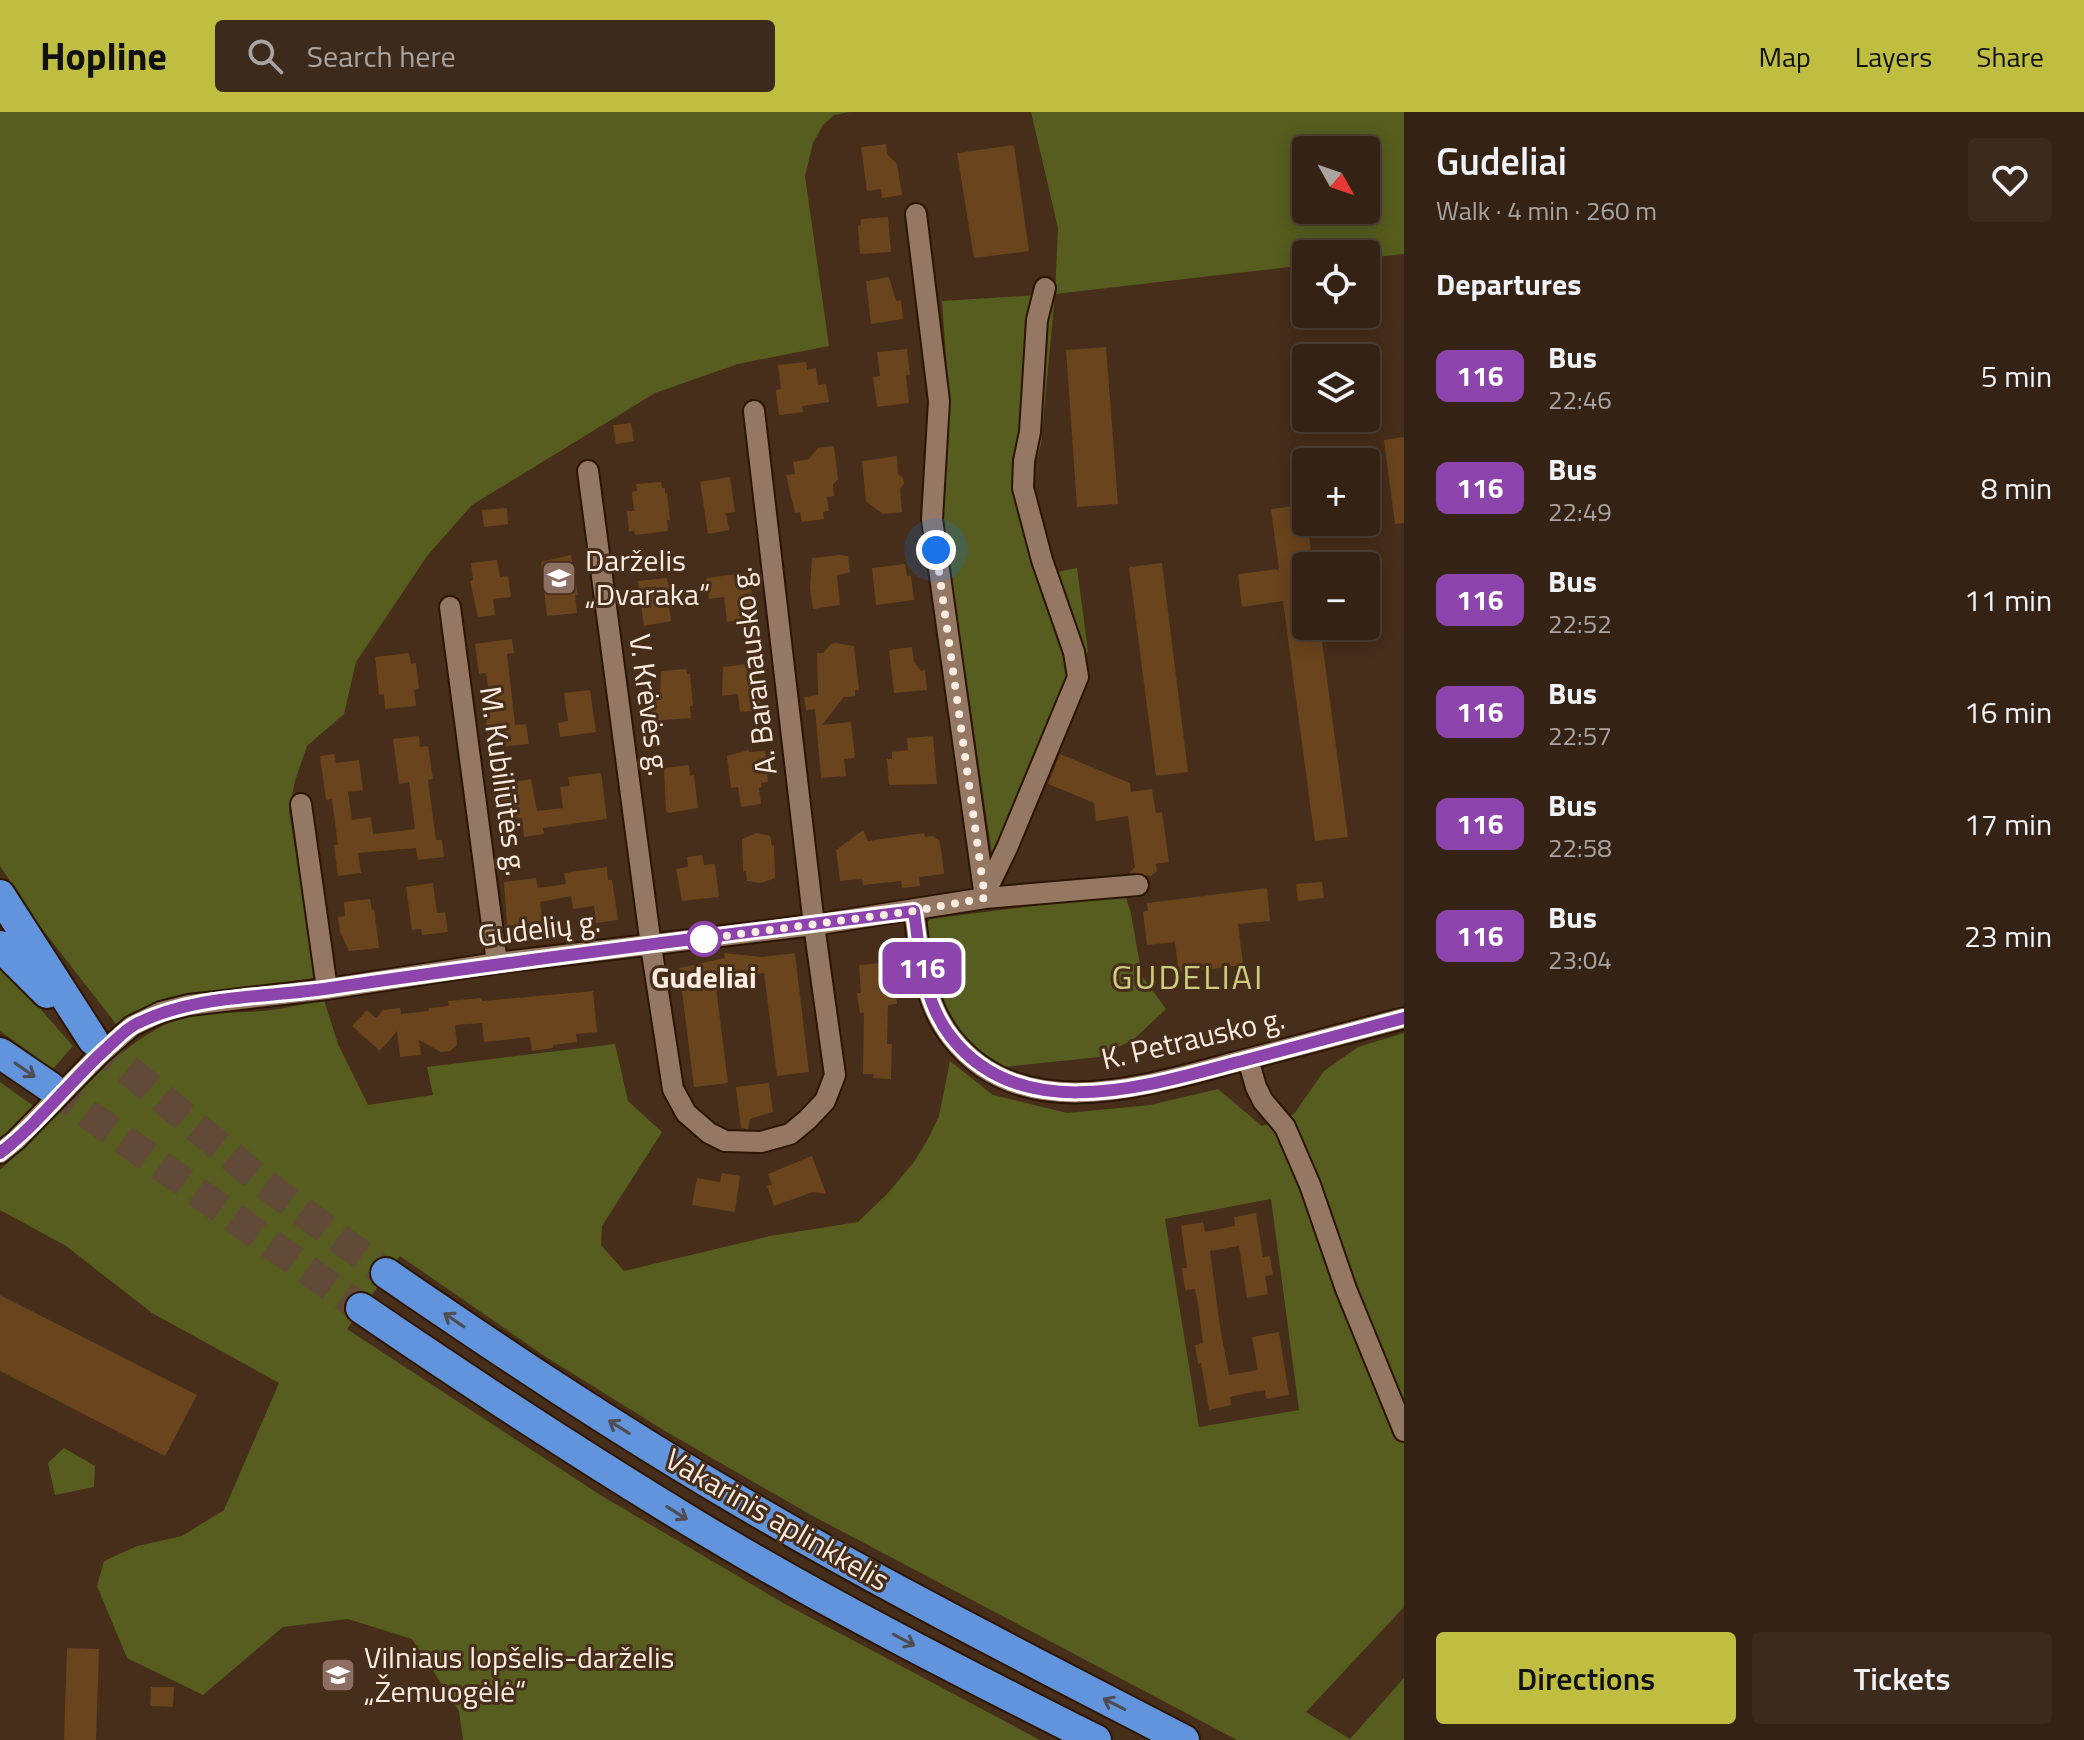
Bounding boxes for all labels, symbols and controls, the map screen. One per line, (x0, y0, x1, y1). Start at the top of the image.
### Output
search box (215, 20, 775, 92)
text: Hopline (40, 27, 167, 85)
text: Search here (307, 33, 456, 79)
icon: search (243, 34, 287, 78)
text: Map (1758, 35, 1811, 78)
text: Layers (1855, 35, 1932, 78)
text: Share (1976, 35, 2044, 78)
text: Gudeliai (1436, 132, 1567, 190)
north arrow (1292, 136, 1380, 224)
map controls (1292, 136, 1380, 640)
button: heart (1968, 138, 2052, 222)
text: Walk · 4 min · 260 m (1436, 191, 1657, 230)
button: locate (1292, 240, 1380, 328)
text: Departures (1436, 261, 1581, 307)
text: Bus (1548, 334, 1597, 380)
button: layers (1292, 344, 1380, 432)
text: 5 min (1981, 353, 2052, 399)
text: 116 (1456, 354, 1504, 397)
text: 22:46 (1548, 380, 1612, 419)
text: Bus (1548, 446, 1597, 492)
button: + (1292, 448, 1380, 536)
text: 8 min (1981, 465, 2052, 511)
text: 116 (1456, 466, 1504, 509)
text: 22:49 (1548, 492, 1612, 531)
your location (916, 530, 956, 570)
place label: Darželis „Dvaraka“ (585, 537, 710, 617)
button: − (1292, 552, 1380, 640)
text: Bus (1548, 558, 1597, 604)
school or university icon: Darželis „Dvaraka“ (540, 559, 578, 597)
street label: A. Baranausko g. (717, 564, 789, 778)
text: 11 min (1964, 577, 2052, 623)
text: 116 (1456, 578, 1504, 621)
text: 22:52 (1548, 604, 1612, 643)
street label: V. Krėvės g. (617, 631, 683, 779)
text: Bus (1548, 670, 1597, 716)
street label: M. Kubiliūtės g. (468, 683, 540, 879)
text: 16 min (1964, 689, 2052, 735)
text: 116 (1456, 690, 1504, 733)
text: 22:57 (1548, 716, 1612, 755)
text: Bus (1548, 782, 1597, 828)
text: 17 min (1964, 801, 2052, 847)
text: 116 (1456, 802, 1504, 845)
text: 22:58 (1548, 828, 1612, 867)
text: Bus (1548, 894, 1597, 940)
street label: Gudelių g. (475, 898, 603, 958)
text: 23 min (1964, 913, 2052, 959)
text: 116 (1456, 914, 1504, 957)
marker: Gudeliai (687, 922, 721, 956)
text: 23:04 (1548, 940, 1612, 979)
line badge: 116 (876, 942, 968, 994)
text: 116 (898, 946, 946, 989)
district label: GUDELIAI (1112, 950, 1264, 1002)
place label: Gudeliai (651, 954, 757, 1000)
street label: K. Petrausko g. (1096, 995, 1289, 1081)
one-way arrow (13, 1062, 35, 1078)
one-way arrow (444, 1312, 466, 1328)
one-way arrow (608, 1419, 631, 1435)
street label: Vakarinis aplinkkelis (657, 1436, 898, 1602)
one-way arrow (665, 1506, 688, 1522)
button: Directions (1436, 1632, 1736, 1724)
button: Tickets (1752, 1632, 2052, 1724)
one-way arrow (891, 1633, 915, 1649)
place label: Vilniaus lopšelis-darželis „Žemuogėlė“ (364, 1634, 675, 1714)
school or university icon: Vilniaus lopšelis-darželis „Žemuogėlė“ (319, 1656, 357, 1694)
one-way arrow (1103, 1696, 1127, 1712)

